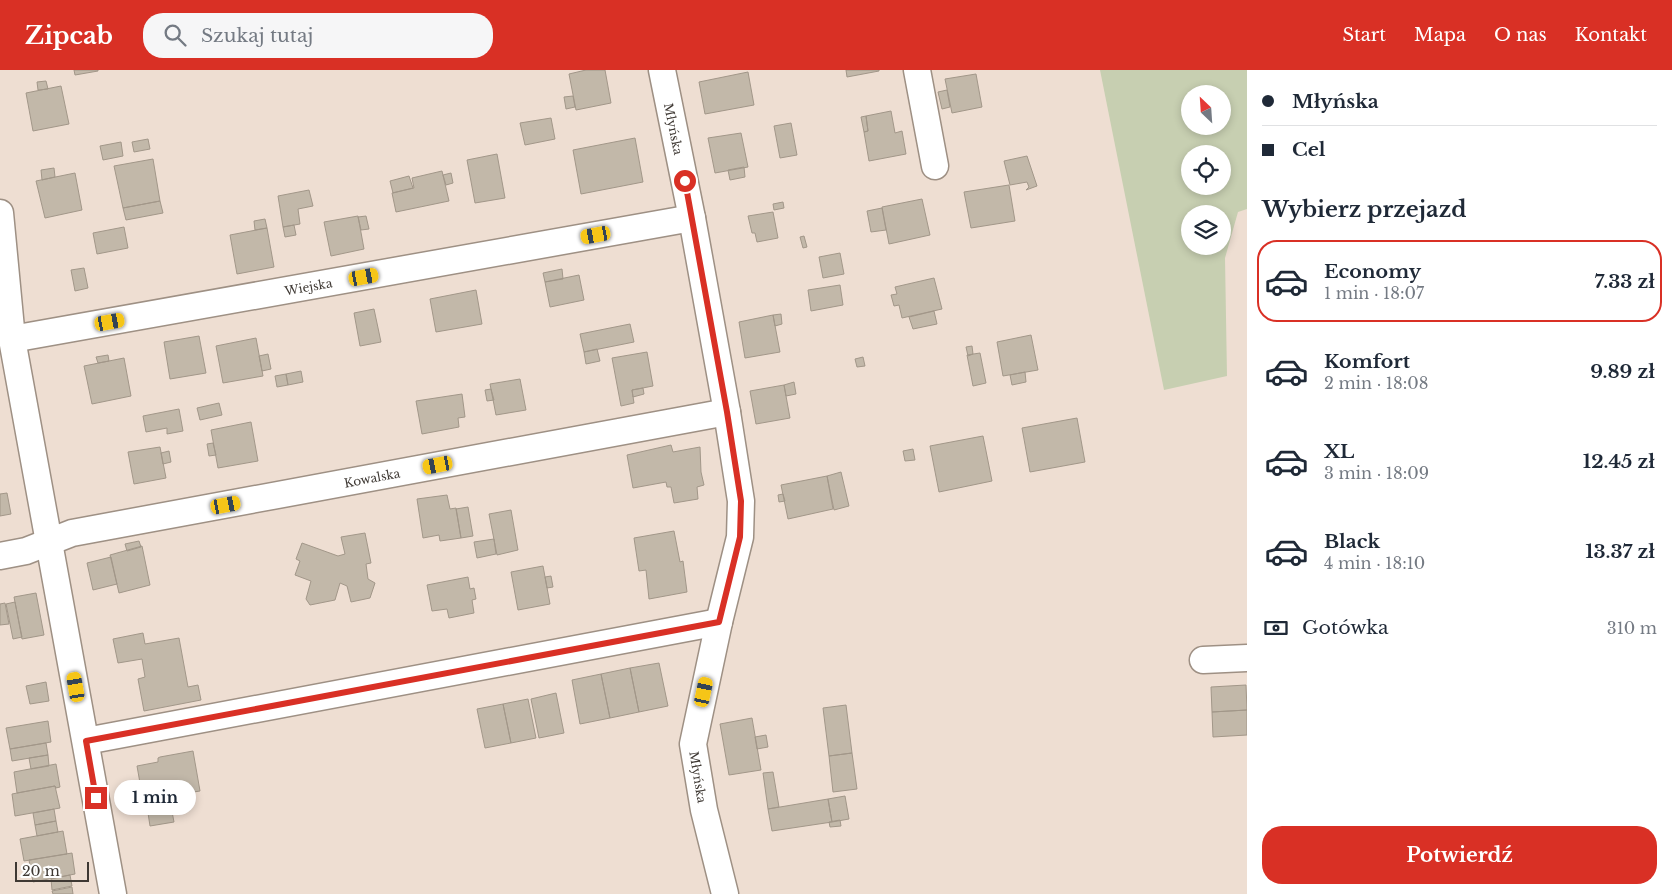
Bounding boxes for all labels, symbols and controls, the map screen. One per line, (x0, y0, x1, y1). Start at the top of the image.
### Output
search box (143, 13, 493, 58)
text: Zipcab (25, 21, 113, 50)
icon: search (161, 21, 189, 49)
text: Szukaj tutaj (201, 24, 313, 47)
text: Start (1342, 24, 1386, 46)
text: Mapa (1414, 24, 1466, 46)
text: O nas (1494, 24, 1547, 46)
text: Kontakt (1575, 24, 1647, 46)
north arrow (1181, 85, 1231, 135)
map controls (1181, 85, 1231, 255)
text: Młyńska (1292, 90, 1379, 113)
street label: Młyńska (661, 102, 687, 156)
text: Cel (1292, 138, 1326, 161)
button: locate (1181, 145, 1231, 195)
route start (674, 170, 696, 192)
text: Wybierz przejazd (1262, 196, 1466, 223)
button: layers (1181, 205, 1231, 255)
car (579, 225, 612, 245)
icon: car (1264, 259, 1309, 304)
text: Economy (1324, 260, 1421, 283)
car (347, 267, 380, 287)
text: 7.33 zł (1595, 270, 1655, 293)
street label: Wiejska (282, 275, 334, 298)
text: 1 min · 18:07 (1324, 283, 1424, 303)
car (93, 312, 126, 332)
icon: car (1264, 349, 1309, 394)
text: Komfort (1324, 350, 1410, 373)
text: 9.89 zł (1590, 360, 1655, 383)
text: 2 min · 18:08 (1324, 373, 1428, 393)
icon: car (1264, 439, 1309, 484)
text: XL (1324, 440, 1354, 463)
text: 12.45 zł (1583, 450, 1655, 473)
car (421, 455, 454, 475)
text: 3 min · 18:09 (1324, 463, 1429, 483)
street label: Kowalska (343, 465, 402, 490)
car (209, 495, 242, 515)
icon: car (1264, 529, 1309, 574)
text: Black (1324, 530, 1380, 553)
text: 13.37 zł (1585, 540, 1655, 563)
text: 4 min · 18:10 (1324, 553, 1425, 573)
icon: cash (1262, 614, 1290, 642)
text: Gotówka (1302, 616, 1389, 639)
text: 310 m (1607, 618, 1657, 638)
car (66, 671, 85, 703)
car (693, 676, 714, 708)
street label: Młyńska (687, 750, 710, 804)
callout: 1 min (114, 780, 196, 816)
route end (85, 787, 107, 809)
text: 1 min (132, 787, 178, 807)
button: Potwierdź (1262, 826, 1657, 884)
scale bar (15, 859, 89, 882)
text: 20 m (22, 862, 60, 880)

